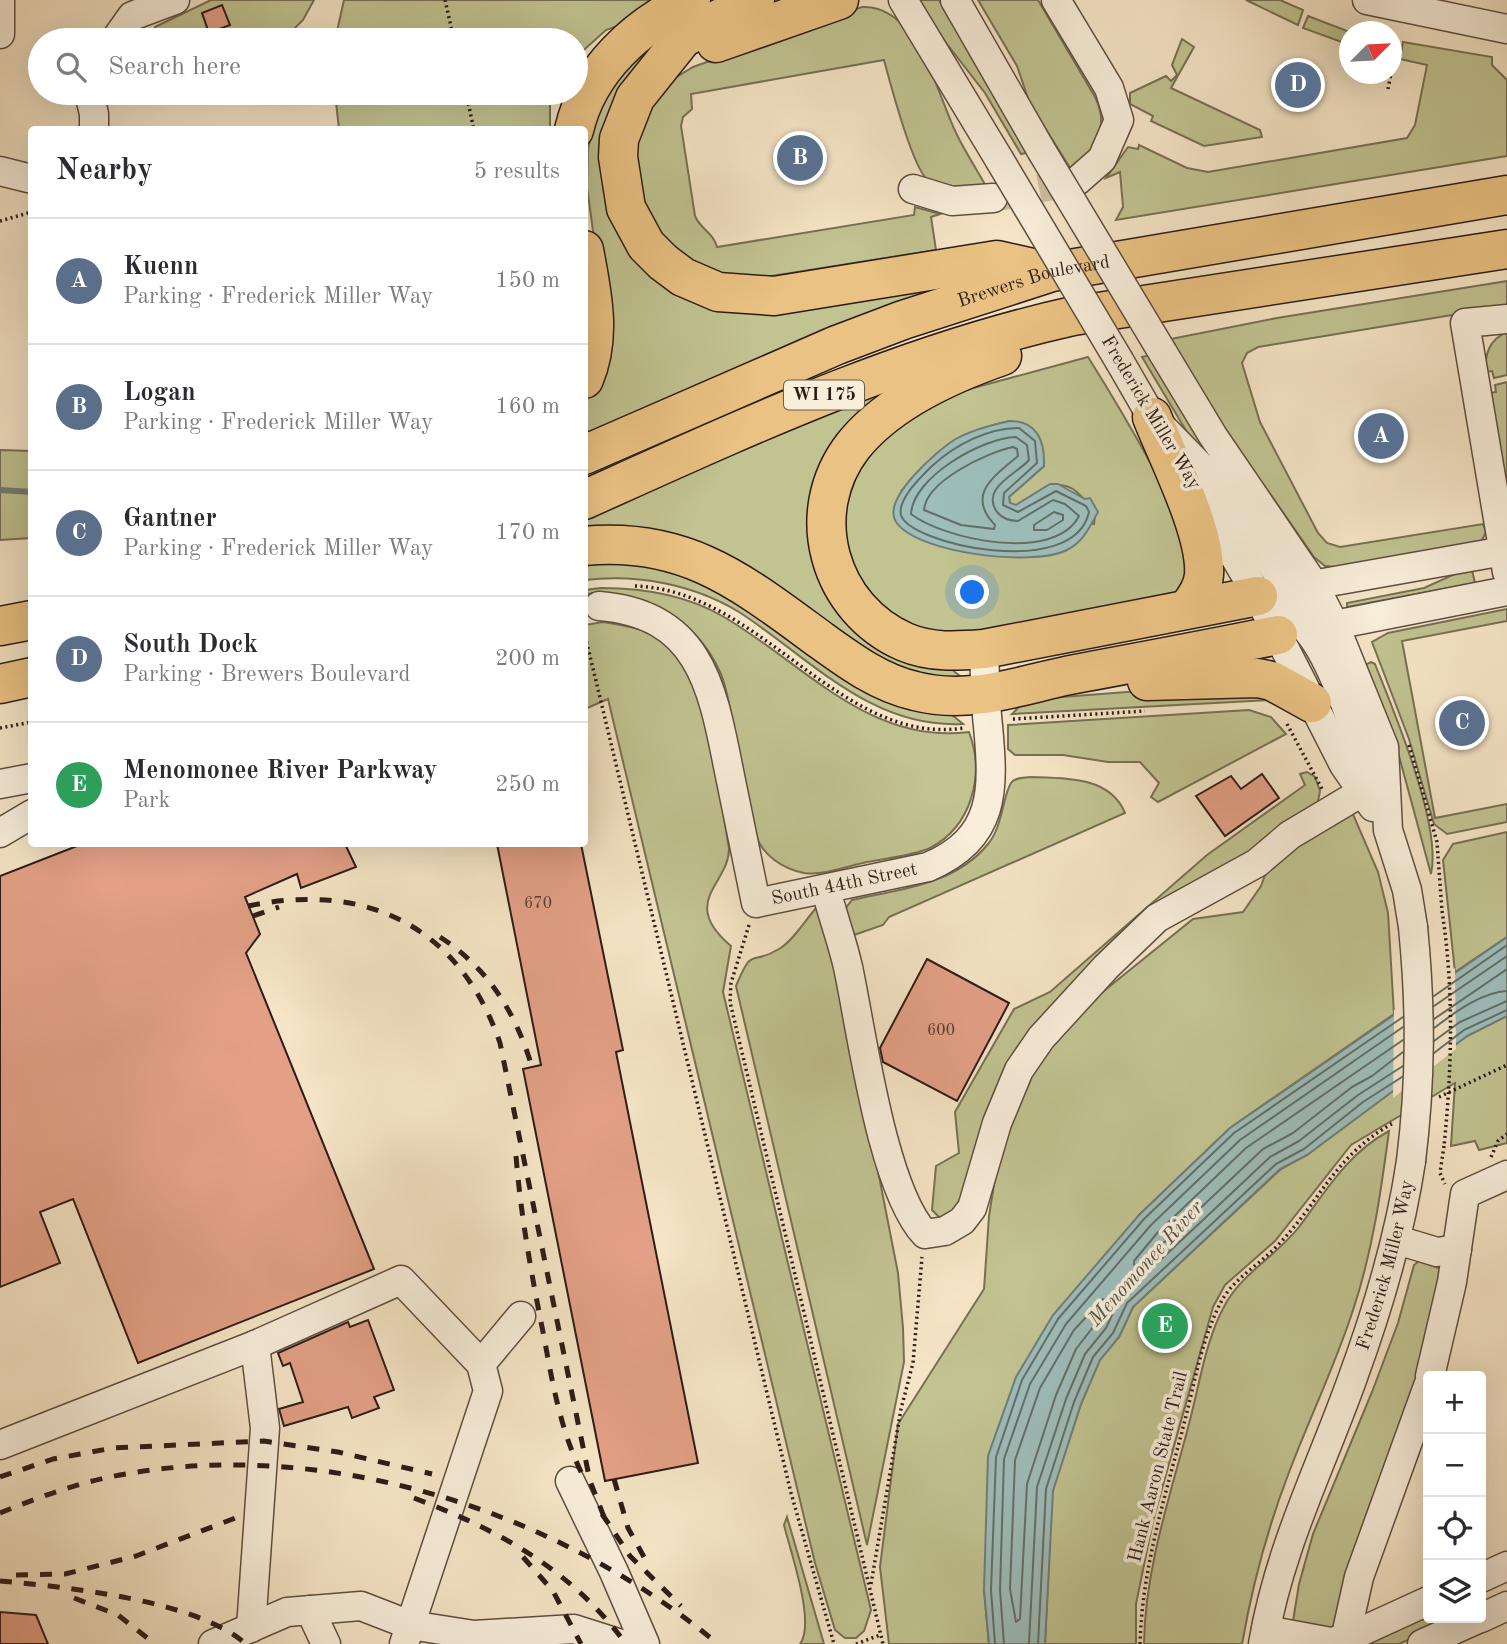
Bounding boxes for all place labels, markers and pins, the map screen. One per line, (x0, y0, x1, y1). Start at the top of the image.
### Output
pin: D (1275, 59, 1321, 111)
pin: B (777, 132, 823, 184)
pin: A (1358, 410, 1404, 462)
pin: C (1439, 697, 1485, 749)
pin: E (1142, 1300, 1188, 1352)

